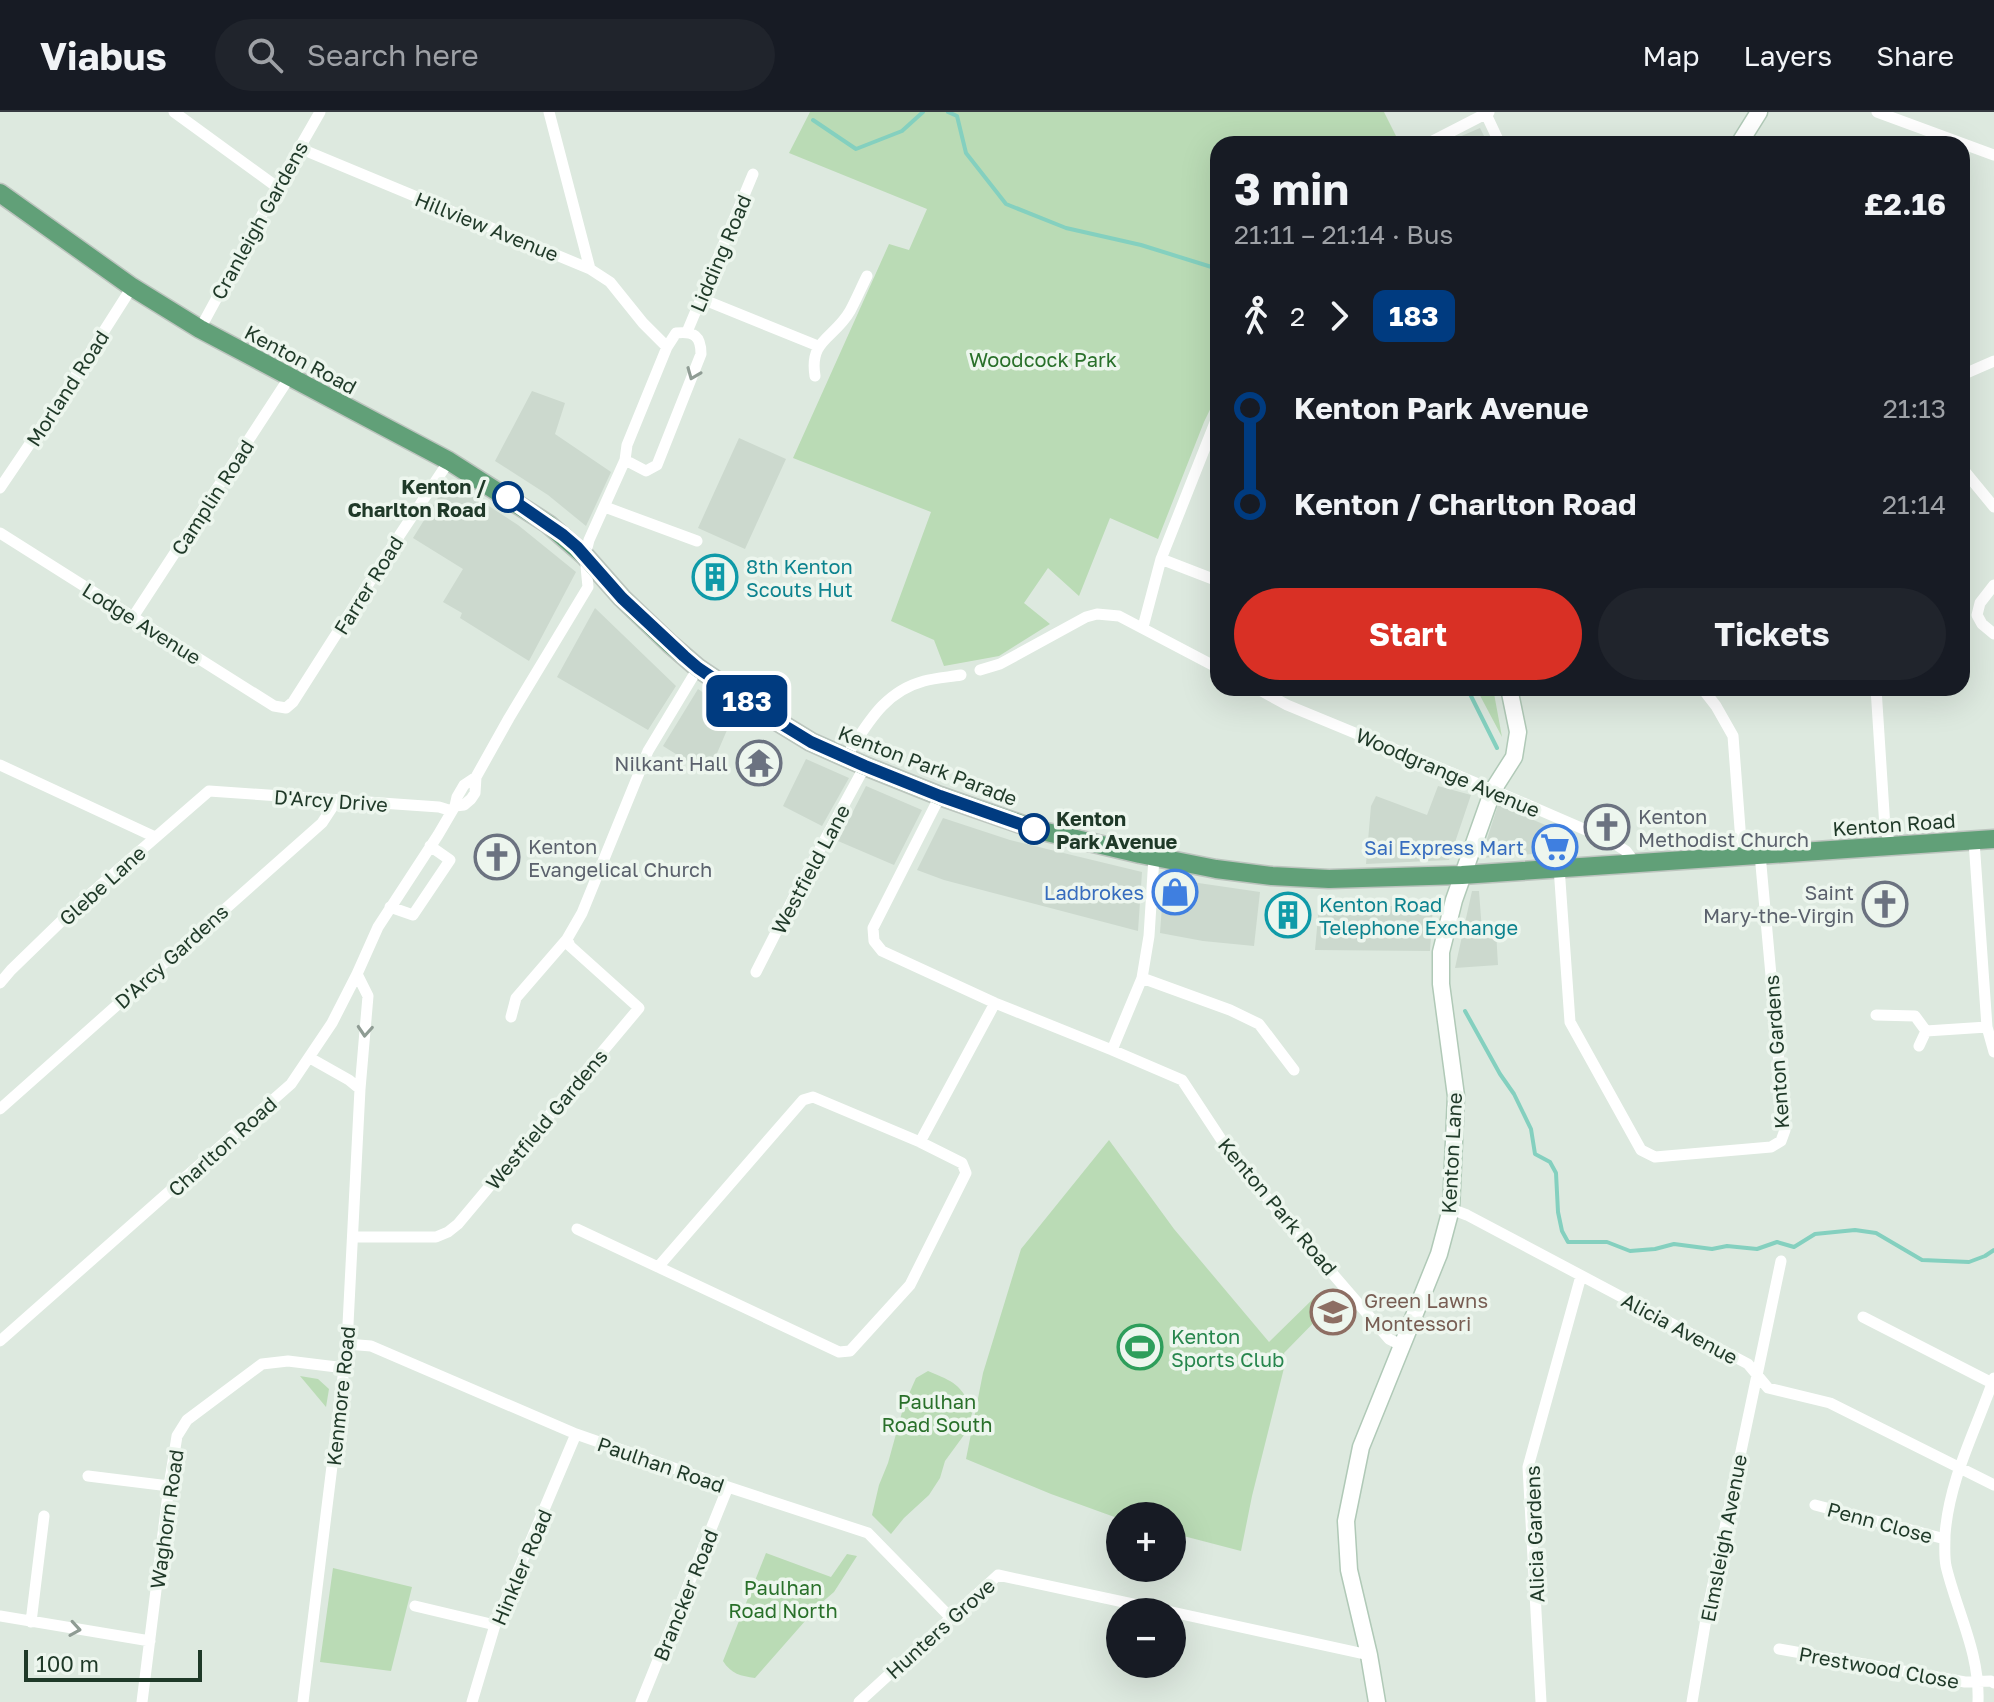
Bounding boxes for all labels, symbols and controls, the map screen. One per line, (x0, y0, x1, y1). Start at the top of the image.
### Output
search box (215, 19, 775, 91)
text: Viabus (40, 33, 167, 78)
icon: search (243, 33, 287, 77)
text: Search here (307, 37, 479, 73)
text: Map (1642, 39, 1700, 72)
text: Layers (1744, 39, 1832, 72)
text: Share (1876, 39, 1954, 72)
street label: Cranleigh Gardens (206, 137, 312, 303)
text: 3 min (1234, 162, 1349, 215)
street label: Hillview Avenue (412, 186, 562, 266)
text: £2.16 (1864, 186, 1946, 222)
street label: Lidding Road (684, 191, 756, 315)
text: 21:11 – 21:14 · Bus (1234, 219, 1453, 250)
icon: walk (1234, 294, 1278, 338)
icon: forward (1317, 294, 1361, 338)
text: 183 (1389, 299, 1439, 332)
text: 2 (1290, 301, 1305, 332)
street label: Kenton Road (241, 319, 361, 399)
street label: Morland Road (21, 326, 113, 450)
park label: Woodcock Park (969, 347, 1117, 371)
one-way arrow (686, 366, 703, 380)
text: Kenton Park Avenue (1294, 390, 1589, 426)
text: 21:13 (1883, 393, 1946, 424)
street label: Camplin Road (166, 435, 258, 559)
place label: Kenton / Charlton Road (347, 474, 486, 521)
marker: Kenton / Charlton Road (493, 482, 523, 512)
text: Kenton / Charlton Road (1294, 486, 1636, 522)
text: 21:14 (1882, 489, 1946, 520)
street label: Farrer Road (328, 531, 408, 639)
building icon: 8th Kenton Scouts Hut (691, 553, 739, 601)
place label: 8th Kenton Scouts Hut (746, 554, 853, 601)
street label: Lodge Avenue (78, 577, 206, 669)
button: Start (1234, 588, 1582, 680)
button: Tickets (1598, 588, 1946, 680)
line badge: 183 (701, 675, 793, 727)
text: 183 (722, 684, 772, 717)
street label: Kenton Park Parade (835, 720, 1021, 810)
street label: Woodgrange Avenue (1352, 722, 1544, 822)
temple icon: Nilkant Hall (735, 739, 783, 787)
place label: Nilkant Hall (614, 751, 728, 775)
street label: D'Arcy Drive (273, 784, 389, 816)
street label: Westfield Lane (766, 800, 854, 938)
church icon: Kenton Methodist Church (1583, 803, 1631, 851)
place label: Kenton Methodist Church (1638, 804, 1809, 851)
place label: Kenton Park Avenue (1056, 806, 1178, 853)
street label: Kenton Road (1832, 808, 1956, 840)
marker: Kenton Park Avenue (1019, 814, 1049, 844)
supermarket icon: Sai Express Mart (1531, 823, 1579, 871)
church icon: Kenton Evangelical Church (473, 833, 521, 881)
place label: Kenton Evangelical Church (528, 834, 712, 881)
place label: Sai Express Mart (1364, 835, 1524, 859)
street label: Glebe Lane (54, 840, 150, 930)
shop icon: Ladbrokes (1151, 868, 1199, 916)
place label: Ladbrokes (1044, 880, 1144, 904)
place label: Saint Mary-the-Virgin (1703, 880, 1854, 927)
church icon: Saint Mary-the-Virgin (1861, 880, 1909, 928)
building icon: Kenton Road Telephone Exchange (1264, 891, 1312, 939)
place label: Kenton Road Telephone Exchange (1319, 892, 1518, 939)
street label: D'Arcy Gardens (109, 899, 233, 1013)
street label: Kenton Gardens (1759, 974, 1793, 1130)
one-way arrow (357, 1025, 374, 1038)
street label: Westfield Gardens (480, 1044, 612, 1194)
street label: Charlton Road (163, 1091, 281, 1201)
street label: Kenton Lane (1436, 1092, 1466, 1214)
street label: Kenton Park Road (1214, 1133, 1342, 1279)
street label: Alicia Avenue (1618, 1287, 1742, 1369)
school or university icon: Green Lawns Montessori (1309, 1288, 1357, 1336)
place label: Green Lawns Montessori (1364, 1288, 1488, 1335)
sports icon: Kenton Sports Club (1116, 1323, 1164, 1371)
place label: Kenton Sports Club (1171, 1324, 1284, 1371)
street label: Kenmore Road (321, 1325, 359, 1467)
park label: Paulhan Road South (881, 1389, 993, 1436)
street label: Paulhan Road (594, 1431, 728, 1497)
street label: Waghorn Road (144, 1448, 188, 1590)
street label: Elmsleigh Avenue (1695, 1452, 1751, 1624)
street label: Alicia Gardens (1520, 1465, 1548, 1603)
street label: Penn Close (1825, 1496, 1935, 1548)
map controls (1106, 1502, 1186, 1678)
button: + (1106, 1502, 1186, 1582)
street label: Hinkler Road (486, 1505, 556, 1629)
street label: Brancker Road (648, 1526, 722, 1664)
street label: Hunters Grove (881, 1573, 999, 1683)
park label: Paulhan Road North (728, 1575, 838, 1622)
button: − (1106, 1598, 1186, 1678)
one-way arrow (68, 1620, 82, 1637)
street label: Prestwood Close (1797, 1641, 1961, 1693)
scale bar (24, 1646, 202, 1682)
text: 100 m (36, 1650, 99, 1677)

